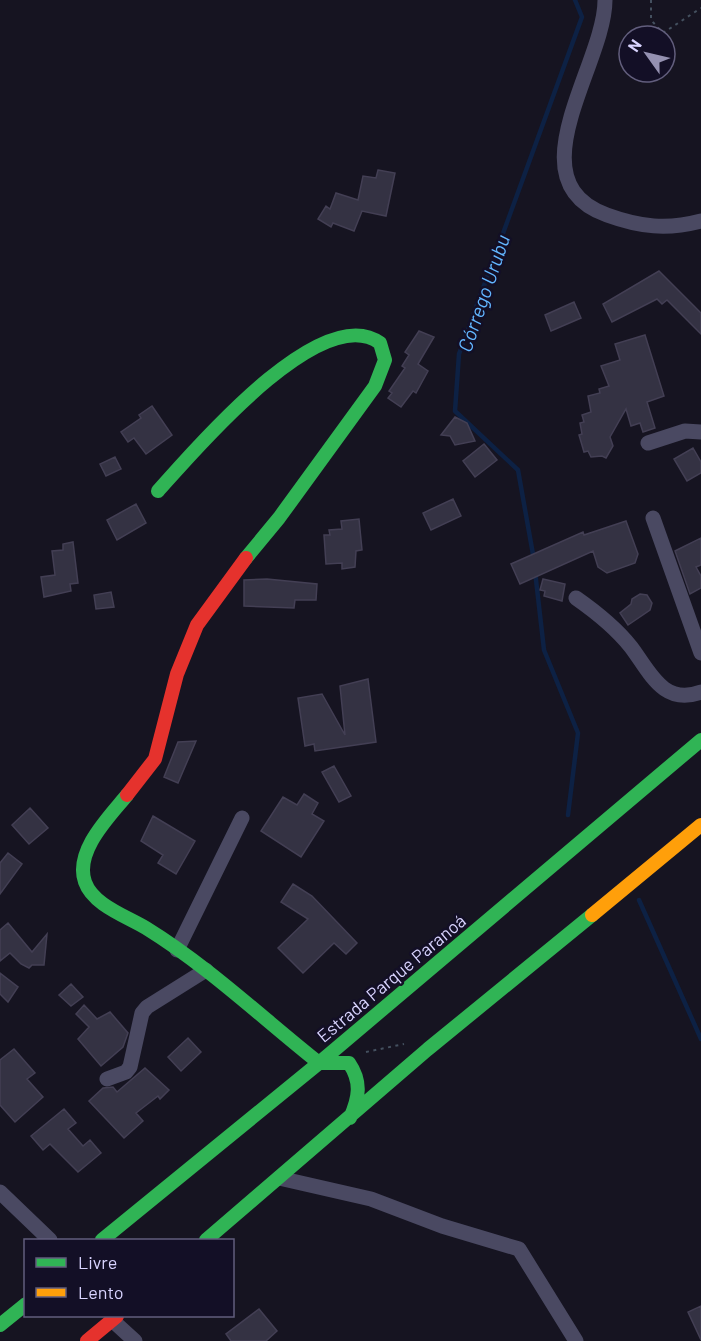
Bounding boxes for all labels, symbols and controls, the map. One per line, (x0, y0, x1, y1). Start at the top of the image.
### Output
north arrow (617, 24, 677, 84)
text: N (623, 36, 645, 55)
water label: Córrego Urubu (452, 231, 514, 355)
street label: Estrada Parque Paranoá (312, 909, 470, 1047)
legend (24, 1239, 234, 1317)
text: Livre (78, 1251, 117, 1273)
text: Lento (78, 1281, 124, 1303)

